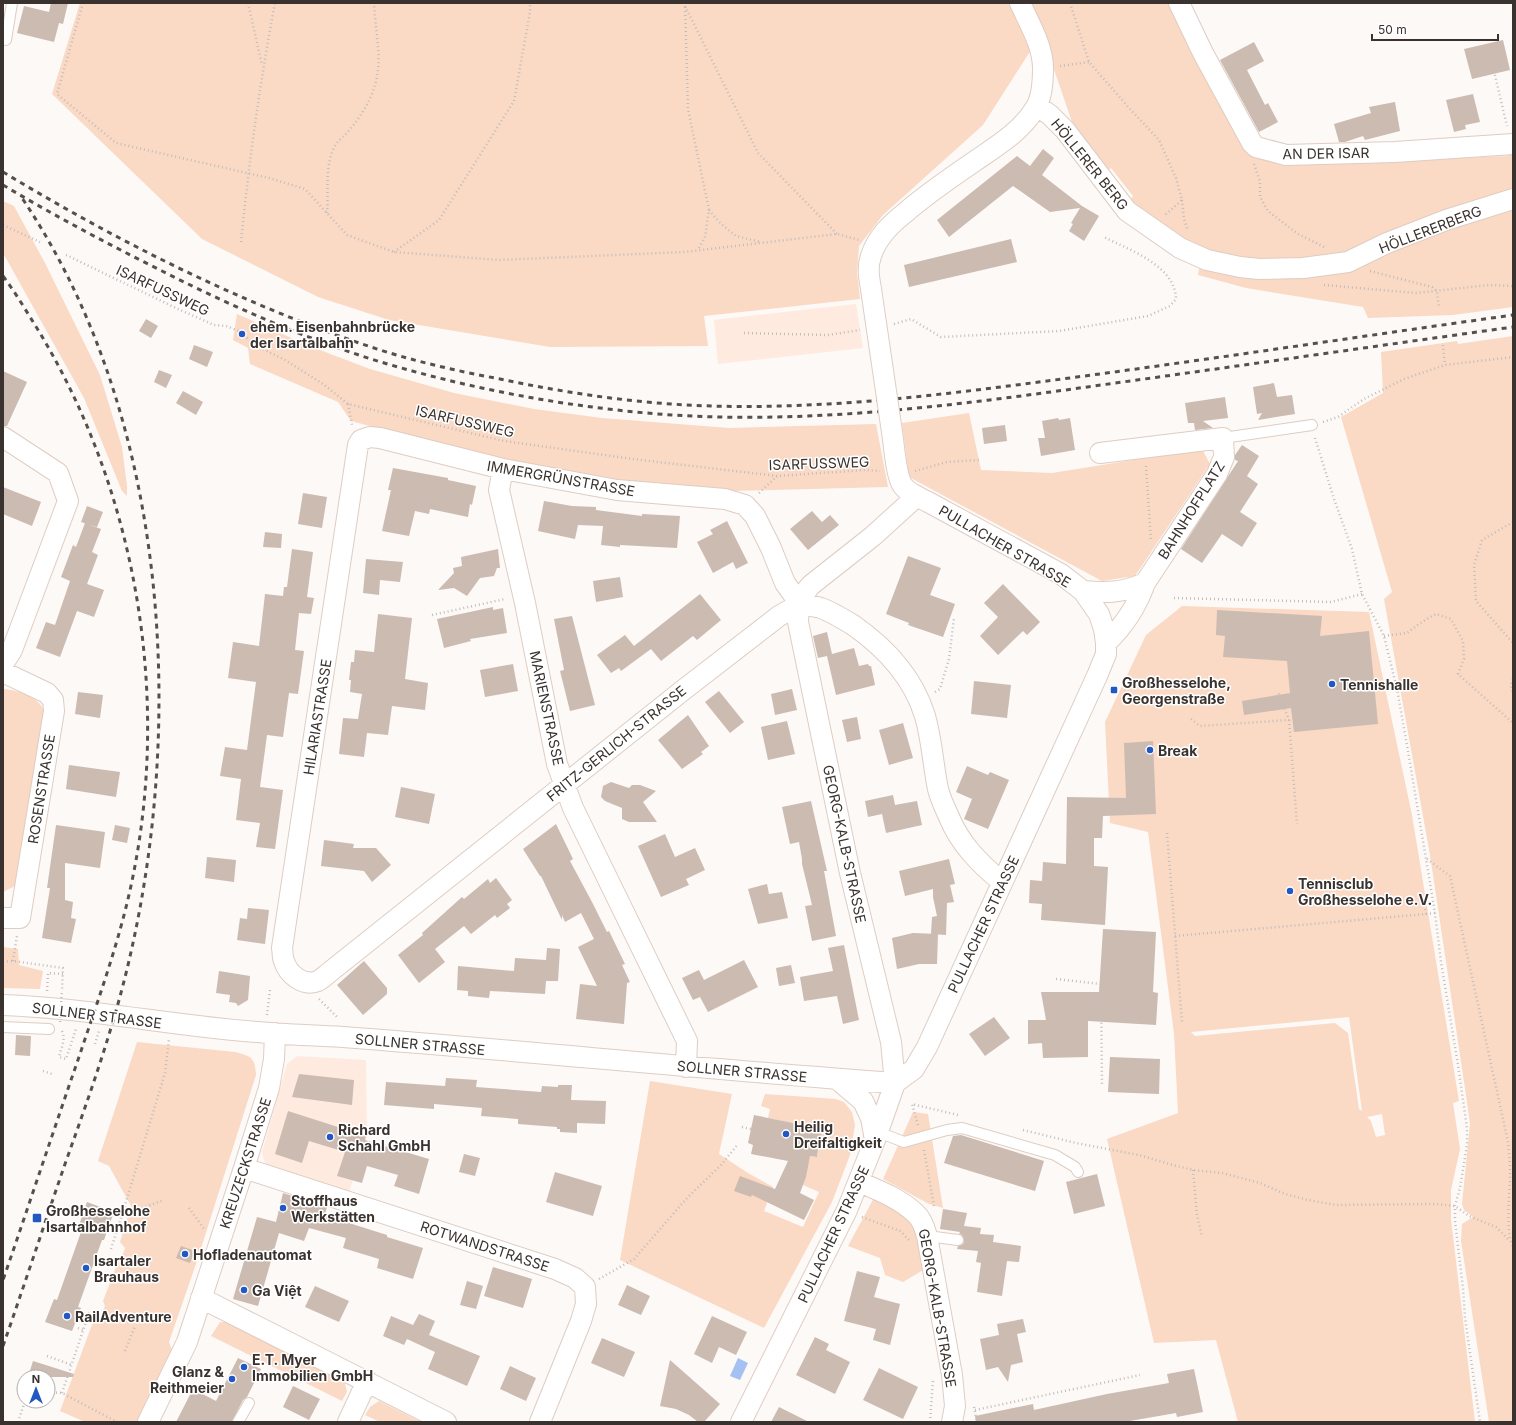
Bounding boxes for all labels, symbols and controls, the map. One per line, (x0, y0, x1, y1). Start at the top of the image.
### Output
scale bar (1372, 16, 1498, 42)
text: 50 m (1378, 22, 1407, 37)
street label: HÖLLERER BERG (1048, 115, 1132, 213)
street label: AN DER ISAR (1282, 144, 1370, 162)
street label: HÖLLERERBERG (1376, 202, 1484, 256)
street label: ISARFUSSWEG (114, 261, 212, 319)
place label: ehem. Eisenbahnbrücke der Isartalbahn (250, 318, 415, 351)
marker: ehem. Eisenbahnbrücke der Isartalbahn (237, 329, 247, 339)
street label: ISARFUSSWEG (414, 401, 516, 441)
street label: ISARFUSSWEG (768, 453, 870, 473)
street label: IMMERGRÜNSTRASSE (486, 457, 636, 499)
street label: BAHNHOFPLATZ (1154, 458, 1228, 562)
street label: PULLACHER STRASSE (936, 501, 1074, 591)
street label: MARIENSTRASSE (527, 649, 567, 767)
street label: HILARIASTRASSE (299, 658, 335, 776)
place label: Großhesselohe, Georgenstraße (1122, 674, 1231, 707)
place label: Tennishalle (1340, 676, 1418, 693)
marker: Tennishalle (1327, 679, 1337, 689)
street label: FRITZ-GERLICH-STRASSE (543, 682, 689, 804)
marker: Großhesselohe, Georgenstraße (1109, 685, 1119, 695)
street label: ROSENSTRASSE (24, 733, 58, 845)
place label: Break (1158, 742, 1198, 759)
marker: Break (1145, 745, 1155, 755)
street label: GEORG-KALB-STRASSE (820, 763, 870, 925)
street label: PULLACHER STRASSE (944, 853, 1022, 995)
place label: Tennisclub Großhesselohe e.V. (1298, 875, 1432, 908)
marker: Tennisclub Großhesselohe e.V. (1285, 886, 1295, 896)
street label: SOLLNER STRASSE (31, 999, 163, 1031)
street label: SOLLNER STRASSE (354, 1030, 486, 1058)
street label: SOLLNER STRASSE (676, 1057, 808, 1085)
street label: KREUZECKSTRASSE (216, 1095, 274, 1231)
place label: Heilig Dreifaltigkeit (794, 1118, 882, 1151)
place label: Richard Schahl GmbH (338, 1121, 431, 1154)
marker: Heilig Dreifaltigkeit (781, 1129, 791, 1139)
marker: Richard Schahl GmbH (325, 1132, 335, 1142)
street label: PULLACHER STRASSE (794, 1163, 872, 1305)
place label: Stoffhaus Werkstätten (291, 1192, 375, 1225)
place label: Großhesselohe Isartalbahnhof (46, 1202, 150, 1235)
marker: Stoffhaus Werkstätten (278, 1203, 288, 1213)
marker: Großhesselohe Isartalbahnhof (31, 1212, 43, 1224)
street label: ROTWANDSTRASSE (418, 1217, 552, 1275)
street label: GEORG-KALB-STRASSE (916, 1227, 960, 1389)
place label: Hofladenautomat (193, 1246, 312, 1263)
marker: Hofladenautomat (180, 1249, 190, 1259)
place label: Isartaler Brauhaus (94, 1252, 159, 1285)
marker: Isartaler Brauhaus (81, 1263, 91, 1273)
place label: Ga Việt (252, 1282, 302, 1299)
marker: Ga Việt (239, 1285, 249, 1295)
place label: RailAdventure (75, 1308, 172, 1325)
marker: RailAdventure (62, 1311, 72, 1321)
place label: E.T. Myer Immobilien GmbH (252, 1351, 373, 1384)
marker: E.T. Myer Immobilien GmbH (239, 1362, 249, 1372)
place label: Glanz & Reithmeier (150, 1363, 225, 1396)
north arrow (16, 1369, 56, 1409)
text: N (32, 1372, 40, 1386)
marker: Glanz & Reithmeier (227, 1374, 237, 1384)

